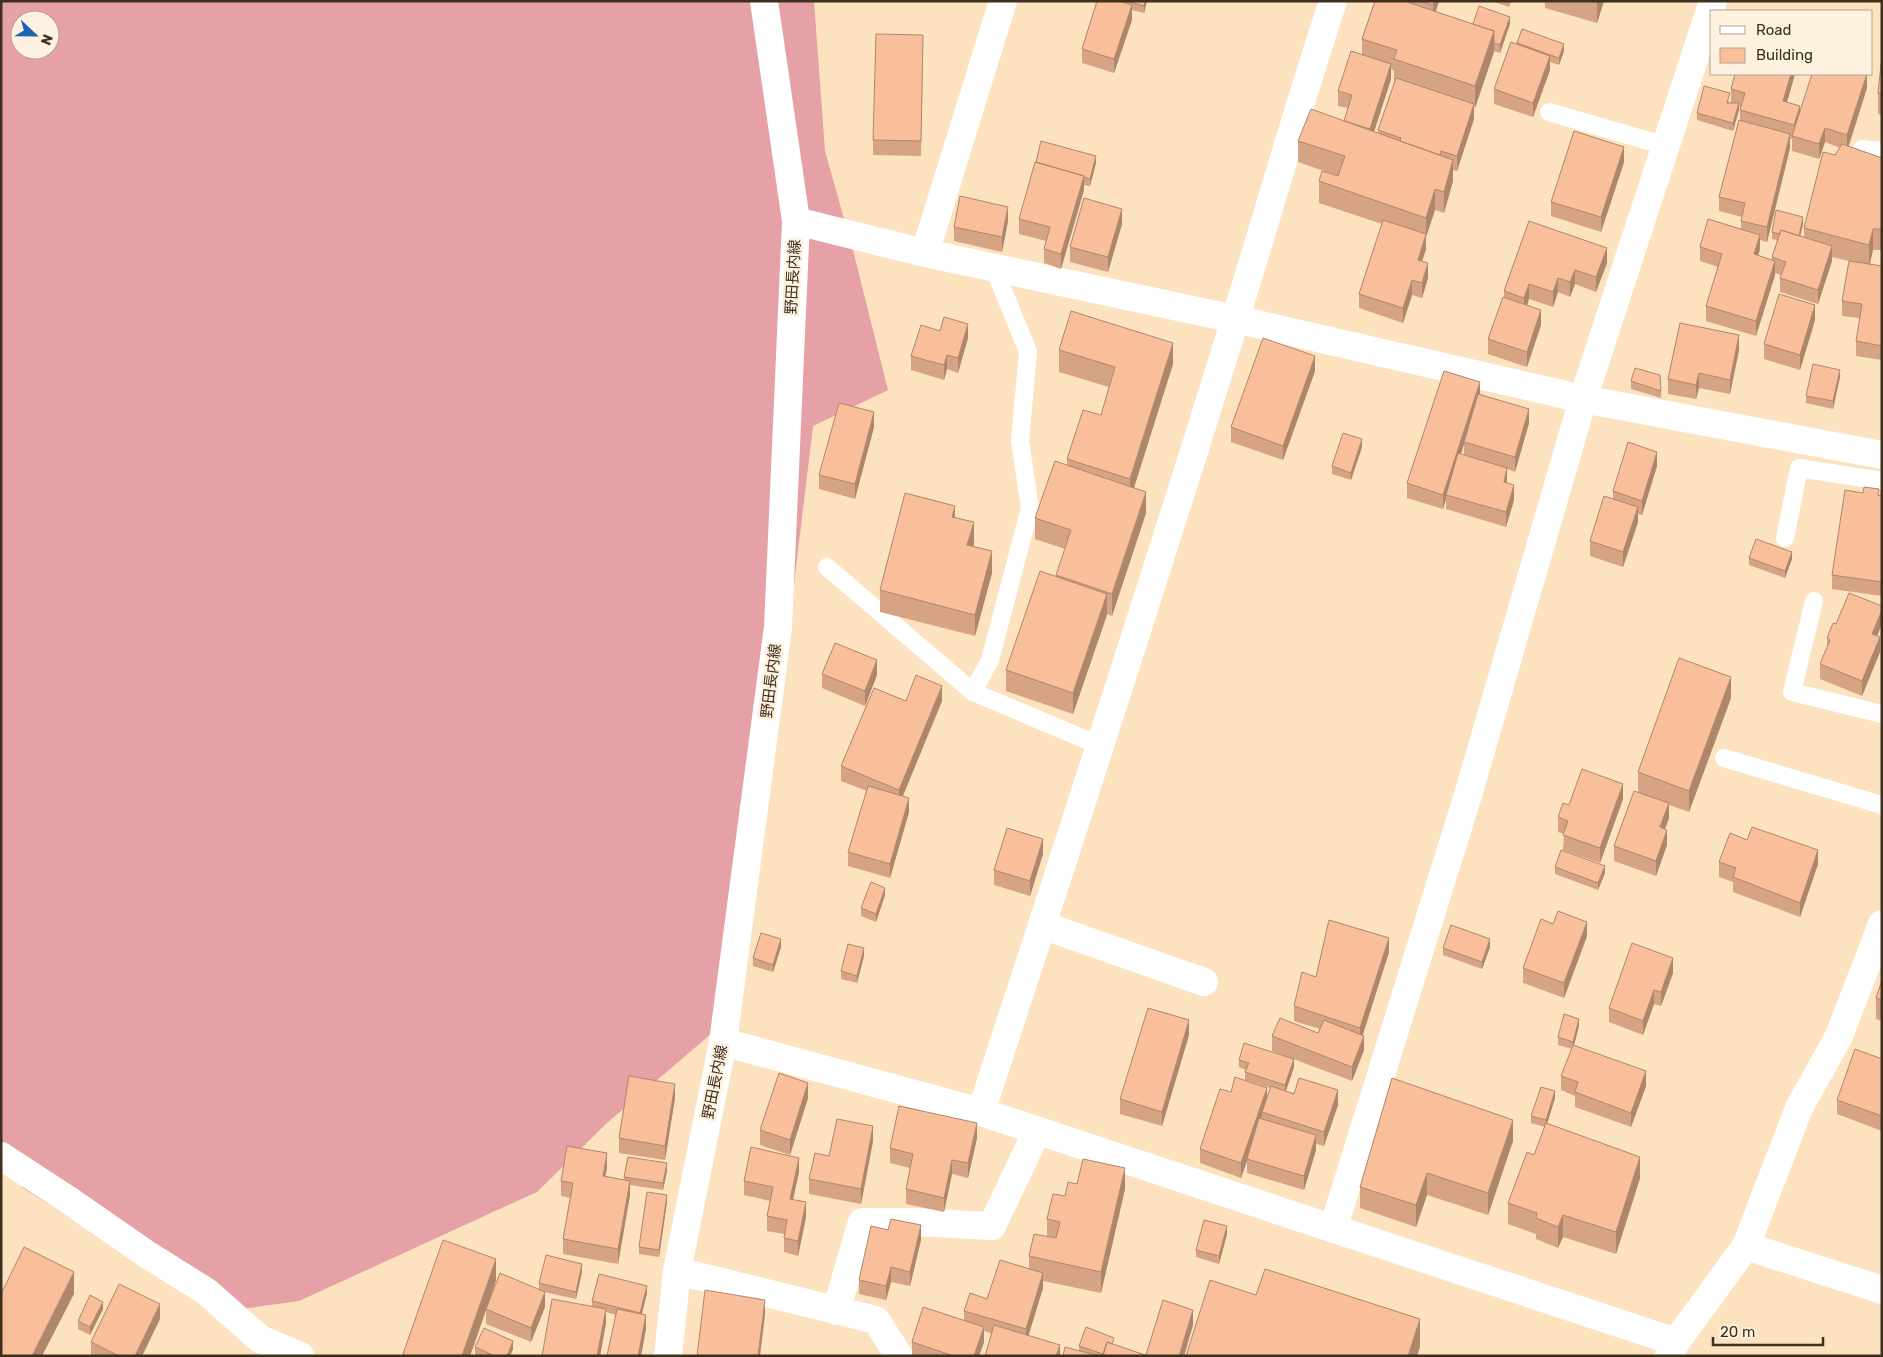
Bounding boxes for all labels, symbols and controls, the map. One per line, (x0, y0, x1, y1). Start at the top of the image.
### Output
north arrow (10, 10, 60, 60)
legend (1710, 10, 1873, 75)
text: Road (1756, 21, 1792, 39)
text: N (37, 32, 56, 48)
text: Building (1756, 46, 1813, 64)
street label: 野田長内線 (782, 239, 804, 315)
street label: 野田長内線 (757, 643, 785, 719)
street label: 野田長内線 (699, 1043, 731, 1121)
scale bar (1713, 1314, 1823, 1346)
text: 20 m (1720, 1323, 1755, 1341)

